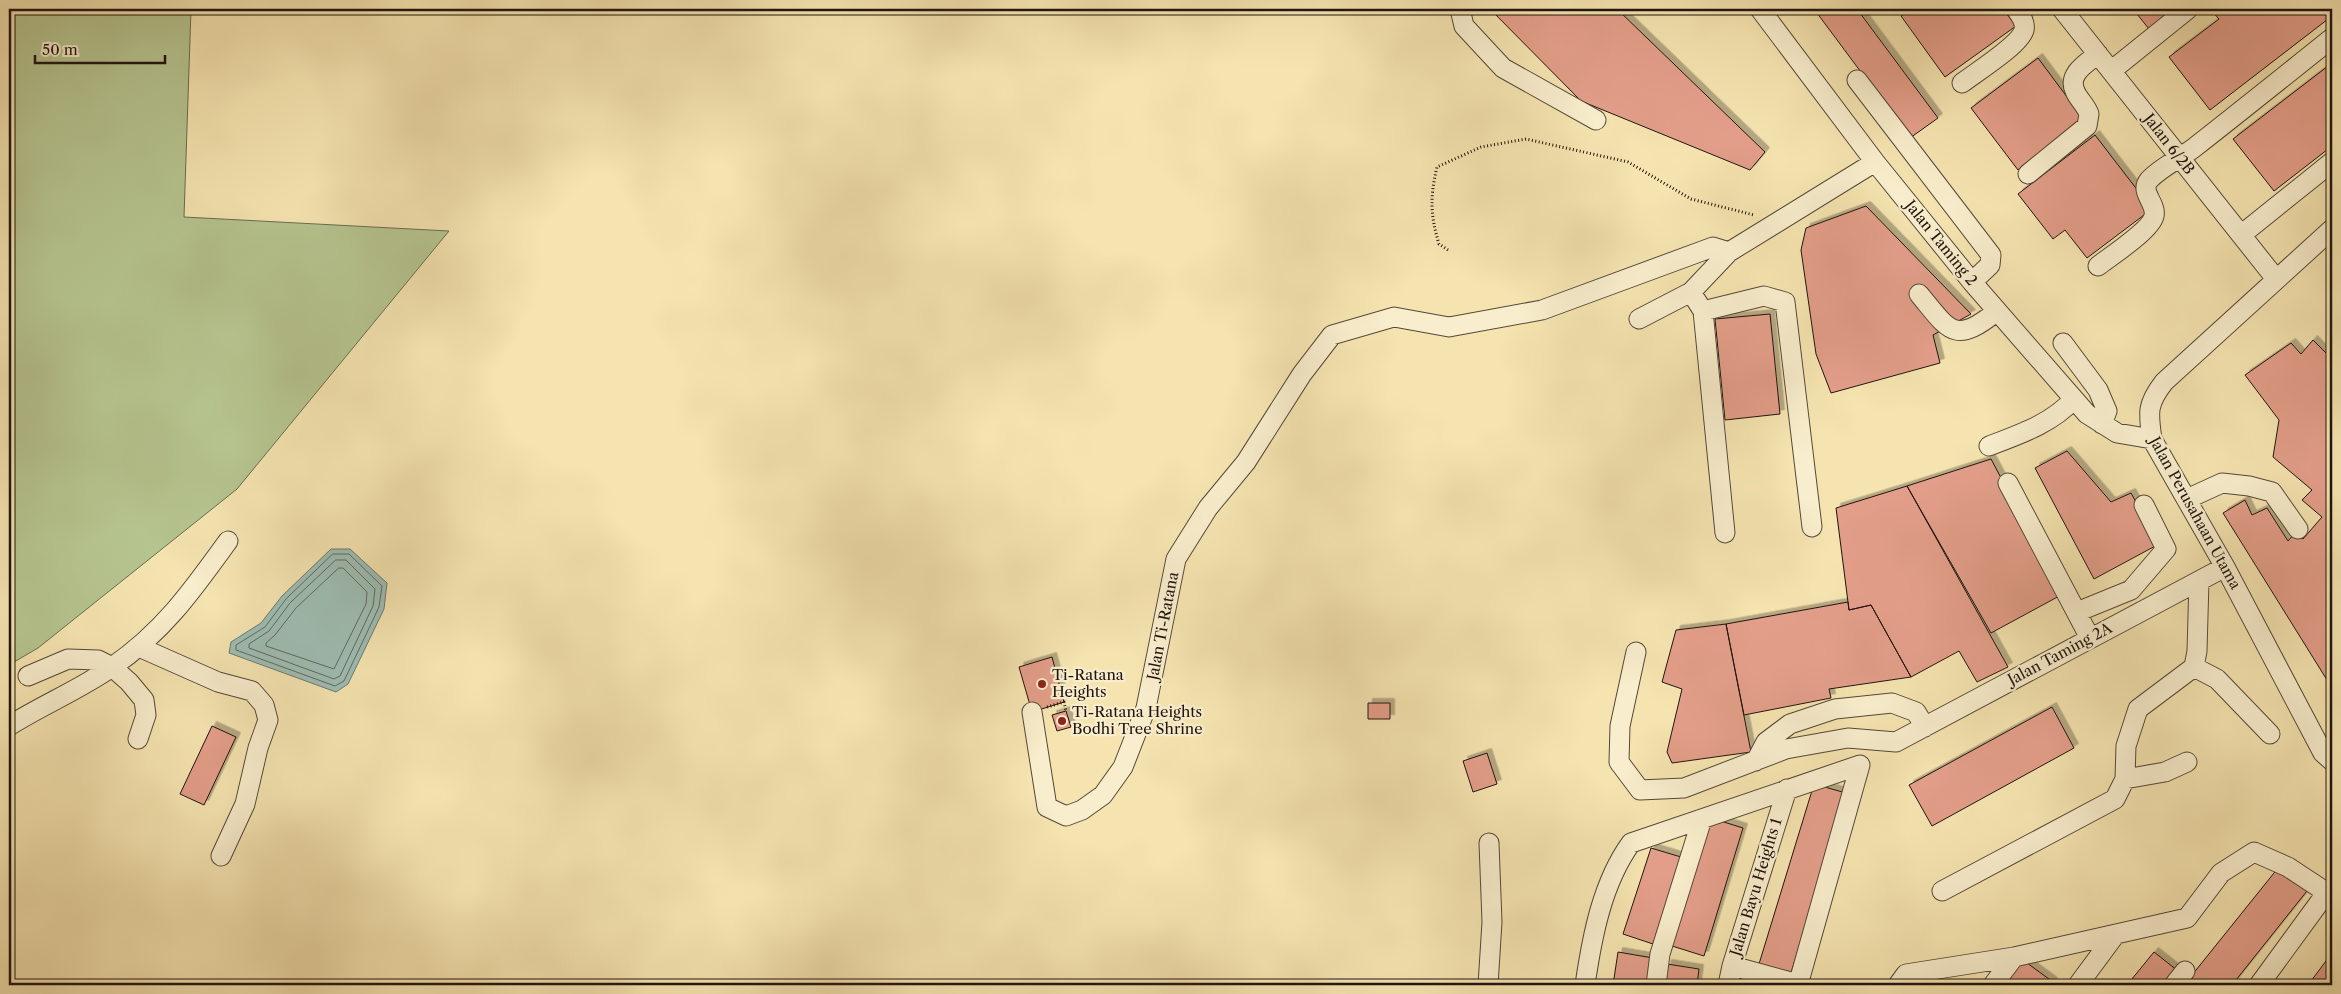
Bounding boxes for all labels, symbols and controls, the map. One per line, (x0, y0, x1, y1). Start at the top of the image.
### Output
scale bar (35, 32, 165, 64)
text: 50 m (42, 40, 78, 59)
street label: Jalan 6/2B (2138, 108, 2199, 178)
street label: Jalan Taming 2 (1900, 195, 1982, 289)
street label: Jalan Perusahaan Utama (2145, 431, 2245, 592)
street label: Jalan Ti-Ratana (1142, 570, 1182, 684)
street label: Jalan Taming 2A (2002, 618, 2116, 690)
place label: Ti-Ratana Heights (1052, 665, 1124, 701)
marker: Ti-Ratana Heights (1036, 678, 1048, 690)
place label: Ti-Ratana Heights Bodhi Tree Shrine (1072, 702, 1203, 738)
marker: Ti-Ratana Heights Bodhi Tree Shrine (1056, 715, 1068, 727)
street label: Jalan Bayu Heights 1 (1725, 815, 1786, 960)

